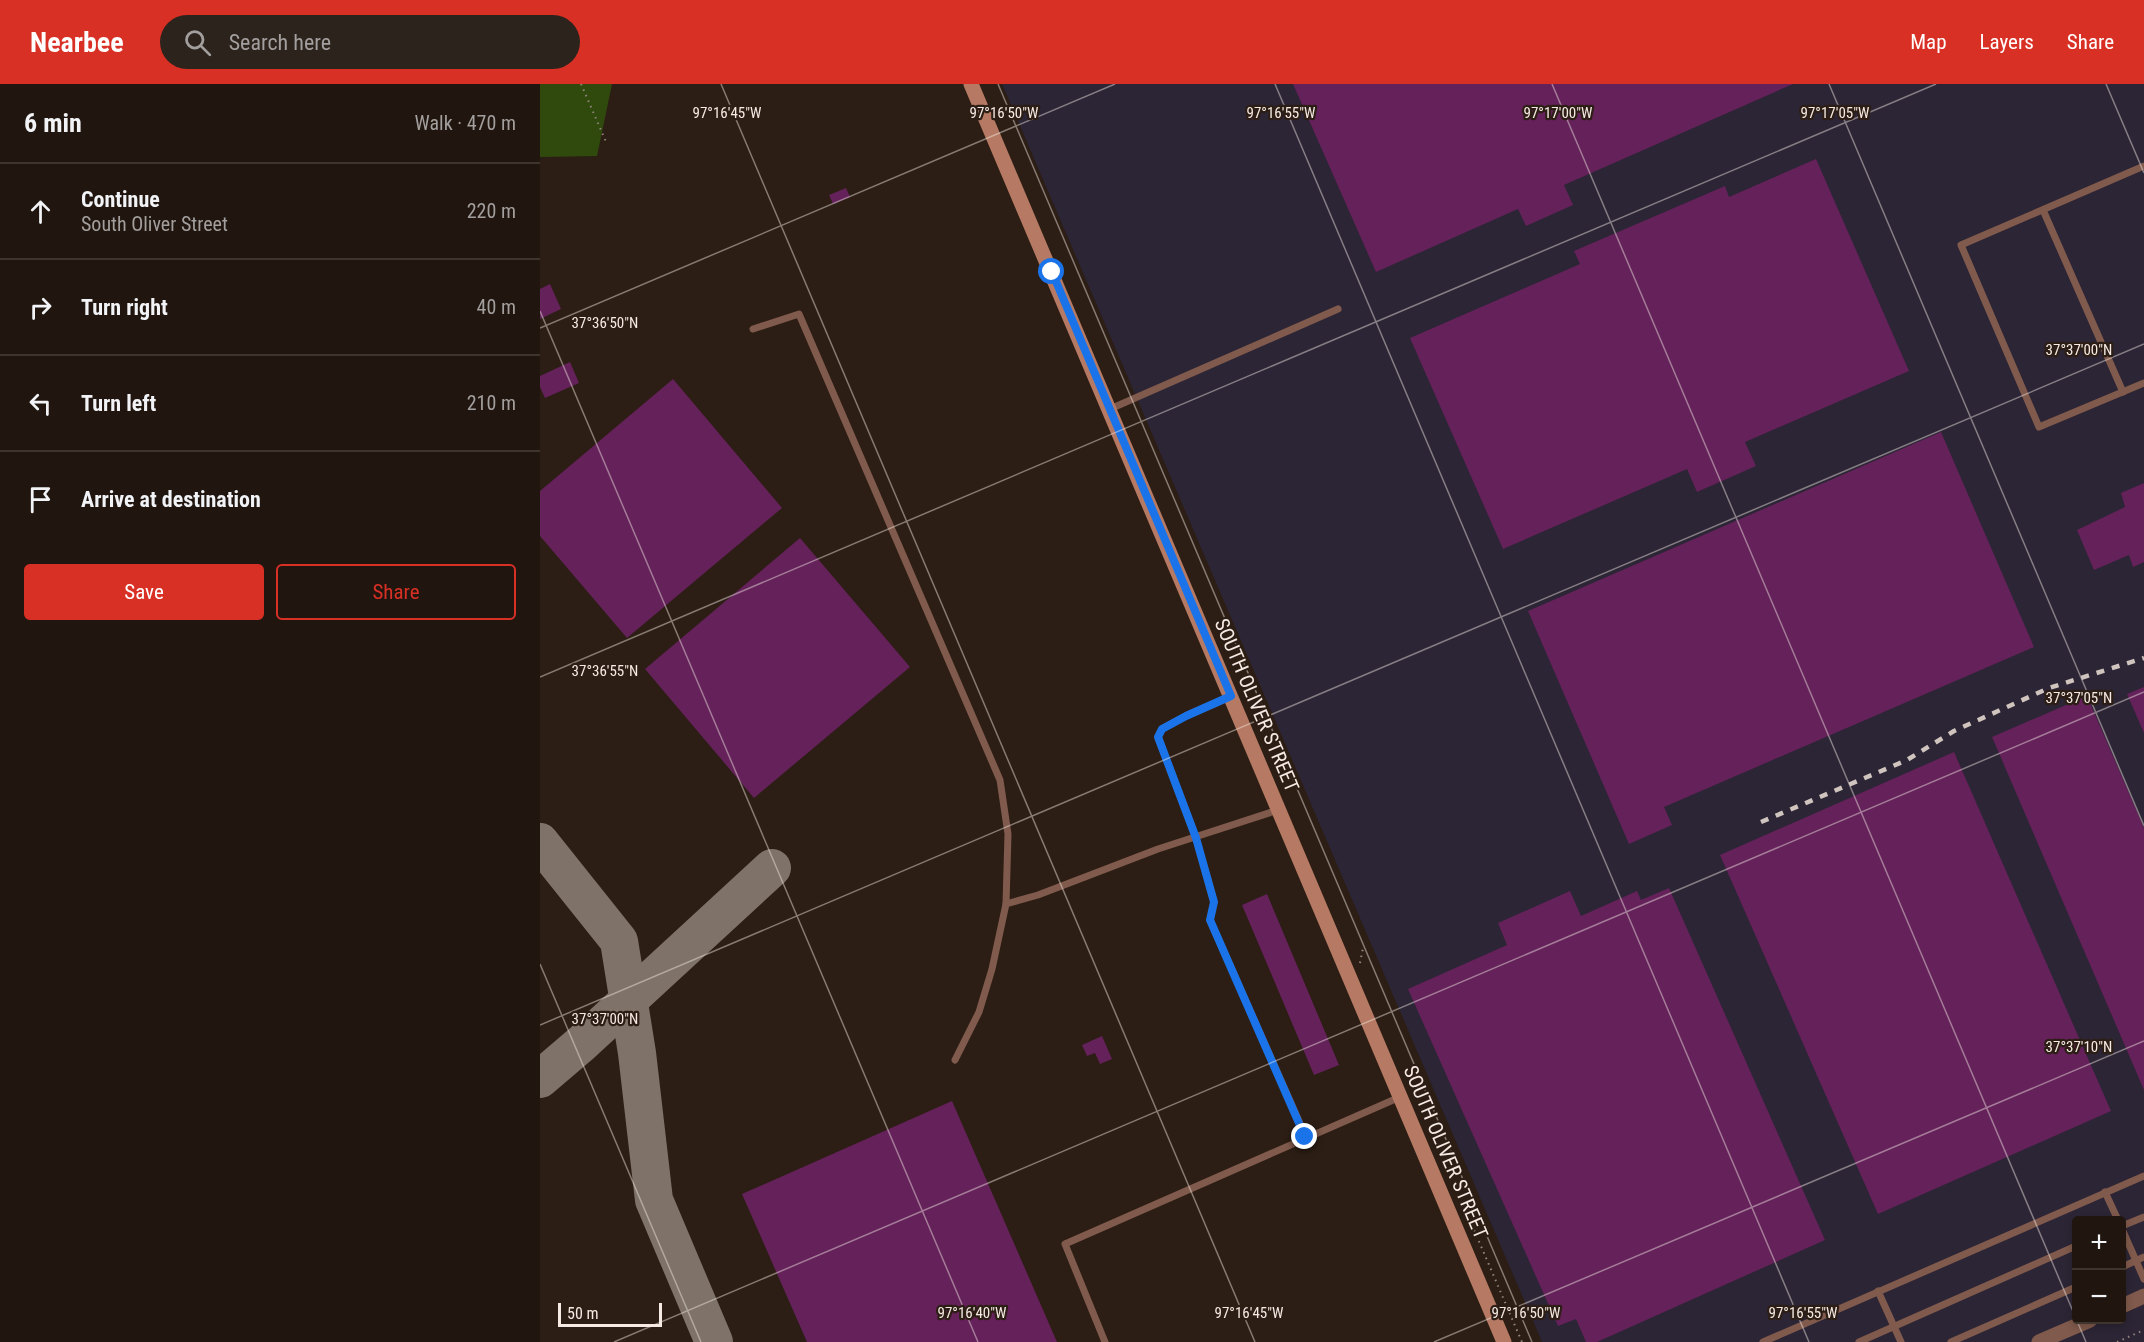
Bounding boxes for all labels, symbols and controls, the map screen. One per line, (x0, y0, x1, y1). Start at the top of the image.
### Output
search box (160, 15, 580, 69)
text: Nearbee (30, 26, 124, 59)
icon: search (181, 26, 214, 59)
text: Search here (229, 30, 331, 55)
text: Map (1910, 30, 1947, 54)
text: Layers (1980, 30, 2034, 54)
text: Share (2067, 30, 2114, 54)
text: 97°16'45"W (693, 104, 762, 122)
text: 97°16'50"W (970, 104, 1039, 122)
text: 97°16'55"W (1247, 104, 1316, 122)
text: 97°17'00"W (1524, 104, 1593, 122)
text: 97°17'05"W (1801, 104, 1870, 122)
text: 6 min (24, 108, 82, 138)
text: Walk · 470 m (415, 111, 516, 135)
text: Continue (81, 187, 160, 212)
icon: ahead (24, 195, 57, 228)
text: 220 m (467, 199, 516, 223)
text: South Oliver Street (81, 212, 228, 236)
route start (1038, 258, 1064, 284)
icon: right (24, 291, 57, 324)
text: Turn right (81, 295, 168, 320)
text: 40 m (477, 295, 516, 319)
text: 37°36'50"N (572, 314, 638, 332)
text: 37°37'00"N (2046, 341, 2112, 359)
icon: left (24, 387, 57, 420)
text: Turn left (81, 391, 156, 416)
text: 210 m (467, 391, 516, 415)
icon: arrive (24, 483, 57, 516)
text: Arrive at destination (81, 487, 261, 512)
button: Save (24, 564, 264, 620)
button: Share (276, 564, 516, 620)
street label: SOUTH OLIVER STREET (1210, 615, 1304, 795)
text: 37°36'55"N (572, 662, 638, 680)
text: 37°37'05"N (2046, 689, 2112, 707)
text: 37°37'00"N (572, 1010, 638, 1028)
text: 37°37'10"N (2046, 1038, 2112, 1056)
street label: SOUTH OLIVER STREET (1399, 1062, 1493, 1242)
route end (1291, 1123, 1317, 1149)
map controls (2072, 1216, 2126, 1324)
button: + (2072, 1216, 2126, 1270)
button: − (2072, 1270, 2126, 1324)
scale bar (558, 1300, 662, 1328)
text: 50 m (567, 1304, 599, 1323)
text: 97°16'40"W (938, 1304, 1007, 1322)
text: 97°16'45"W (1215, 1304, 1284, 1322)
text: 97°16'50"W (1492, 1304, 1561, 1322)
text: 97°16'55"W (1769, 1304, 1838, 1322)

